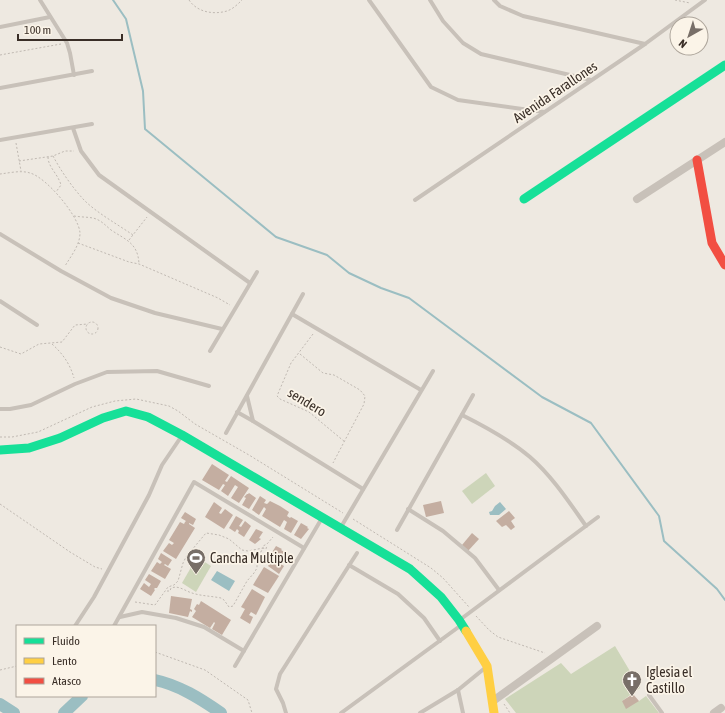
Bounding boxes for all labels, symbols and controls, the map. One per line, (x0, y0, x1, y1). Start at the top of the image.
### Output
scale bar (18, 16, 122, 42)
north arrow (669, 16, 709, 56)
text: 100 m (24, 23, 51, 37)
text: N (676, 37, 689, 50)
street label: Avenida Farallones (510, 58, 600, 126)
street label: sendero (285, 384, 329, 420)
sports icon: Cancha Multiple (185, 547, 207, 575)
place label: Cancha Multiple (210, 550, 294, 566)
legend (16, 625, 156, 697)
text: Fluido (52, 634, 80, 648)
text: Lento (52, 654, 77, 668)
place label: Iglesia el Castillo (646, 664, 692, 696)
church icon: Iglesia el Castillo (621, 669, 643, 697)
text: Atasco (52, 674, 82, 688)

